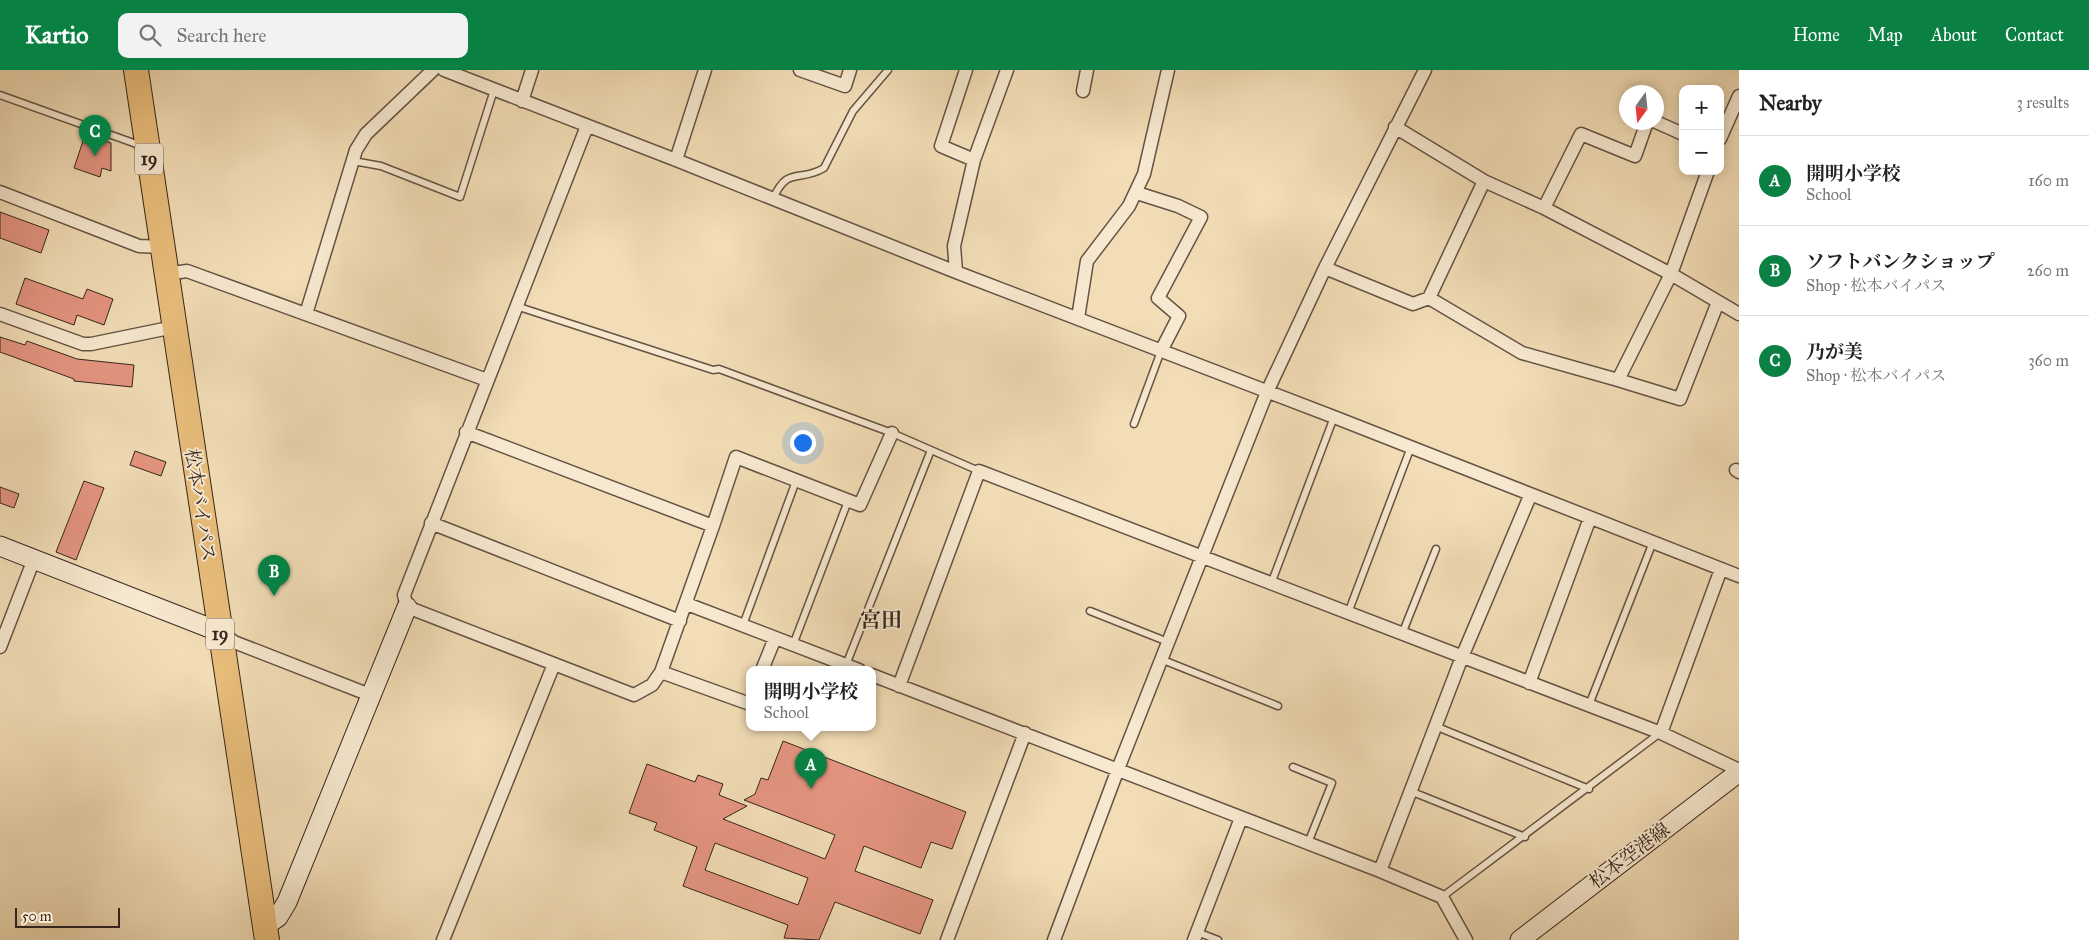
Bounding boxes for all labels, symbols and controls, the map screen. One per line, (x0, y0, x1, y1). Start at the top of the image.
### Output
search box (118, 13, 468, 58)
text: Kartio (25, 20, 88, 50)
icon: search (136, 21, 164, 49)
text: Search here (176, 24, 266, 47)
text: Home (1793, 24, 1840, 46)
text: Map (1868, 24, 1903, 46)
text: About (1931, 24, 1977, 46)
text: Contact (2005, 24, 2064, 46)
north arrow (1619, 85, 1664, 130)
map controls (1679, 85, 1724, 175)
button: + (1679, 85, 1724, 130)
text: Nearby (1759, 90, 1822, 116)
text: 3 results (2016, 93, 2069, 112)
pin: C (79, 115, 111, 156)
button: − (1679, 130, 1724, 175)
road number: 19 (135, 144, 163, 175)
text: 開明小学校 (1806, 162, 1901, 185)
text: A (1770, 171, 1780, 190)
text: 160 m (2028, 171, 2069, 190)
text: School (1806, 185, 1851, 204)
text: ソフトバンクショップ (1806, 250, 1995, 273)
text: B (1770, 261, 1780, 280)
text: 260 m (2027, 261, 2069, 280)
text: Shop · 松本バイパス (1806, 276, 1946, 295)
text: 乃が美 (1806, 340, 1863, 363)
text: C (1770, 351, 1780, 370)
text: 360 m (2028, 351, 2069, 370)
text: Shop · 松本バイパス (1806, 366, 1946, 385)
your location (790, 430, 816, 456)
street label: 松本バイパス (180, 447, 221, 563)
pin: B (258, 555, 290, 596)
district label: 宮田 (860, 607, 902, 633)
road number: 19 (206, 618, 234, 650)
popup (746, 666, 876, 731)
text: 開明小学校 (763, 680, 859, 703)
text: School (763, 703, 809, 722)
pin: A (795, 748, 827, 789)
street label: 松本空港線 (1584, 818, 1674, 893)
scale bar (15, 905, 120, 928)
text: 50 m (22, 908, 51, 925)

